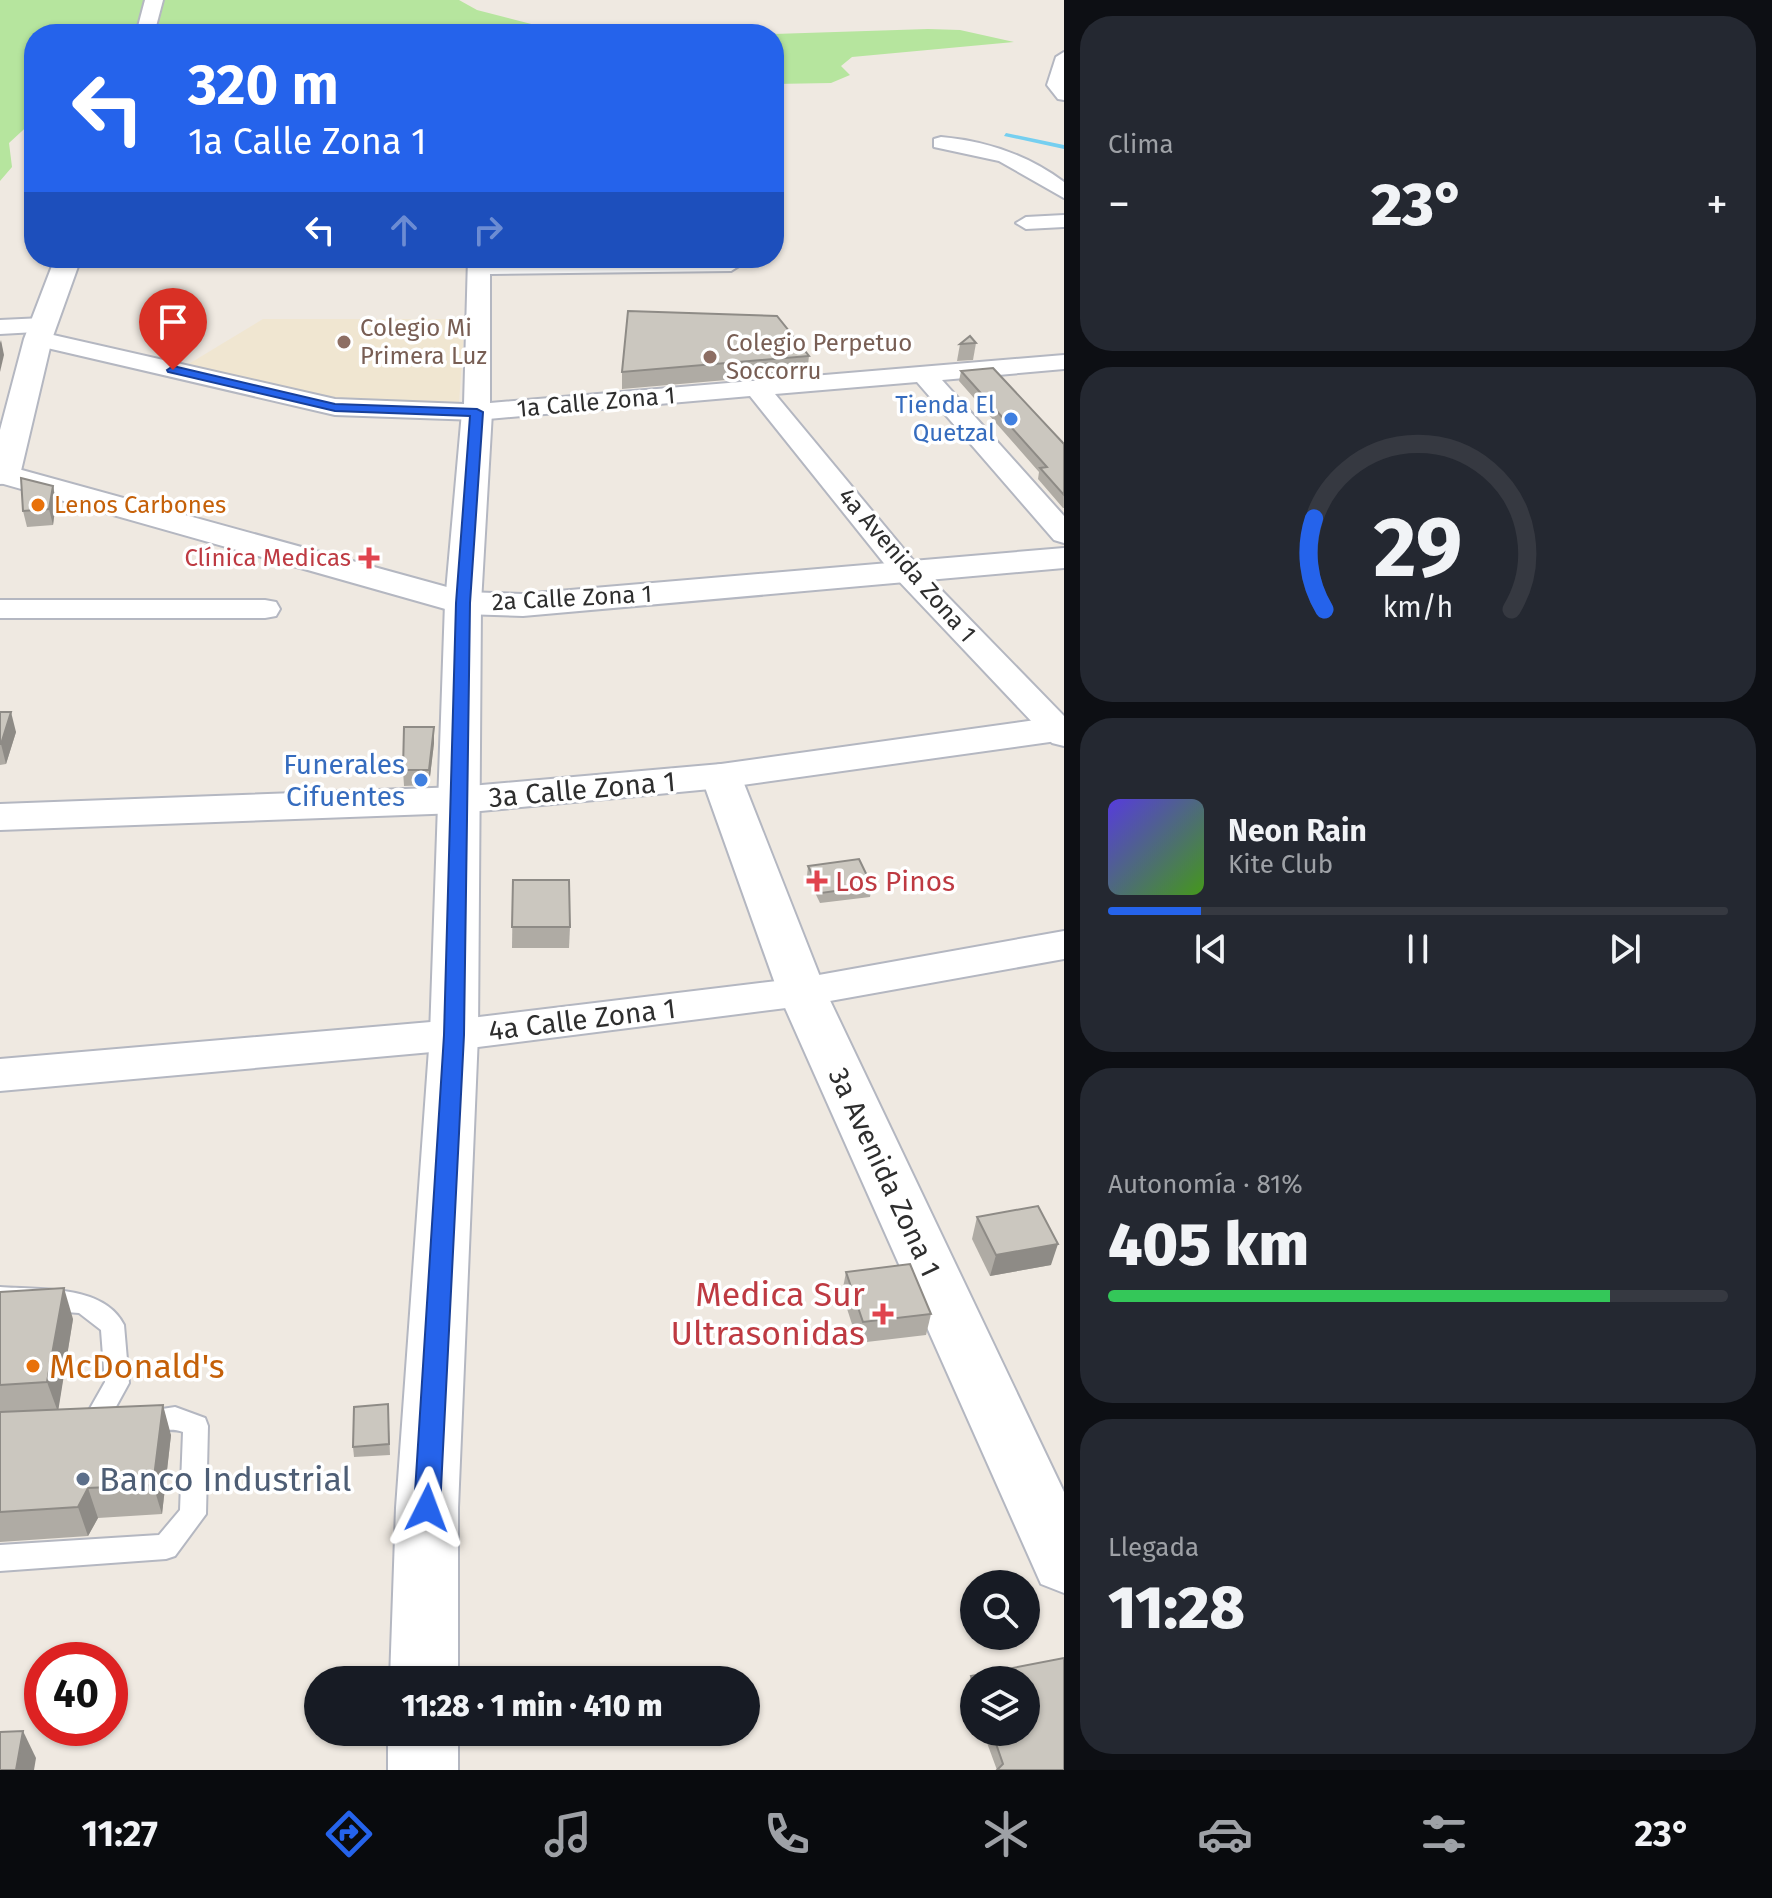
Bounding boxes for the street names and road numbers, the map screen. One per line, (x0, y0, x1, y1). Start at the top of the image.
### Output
street label: 1a Calle Zona 1 (516, 381, 676, 423)
street label: 4a Avenida Zona 1 (832, 482, 982, 648)
street label: 2a Calle Zona 1 (491, 580, 653, 616)
street label: 3a Calle Zona 1 (487, 765, 677, 814)
street label: 4a Calle Zona 1 (487, 992, 678, 1047)
street label: 3a Avenida Zona 1 (822, 1062, 947, 1282)

